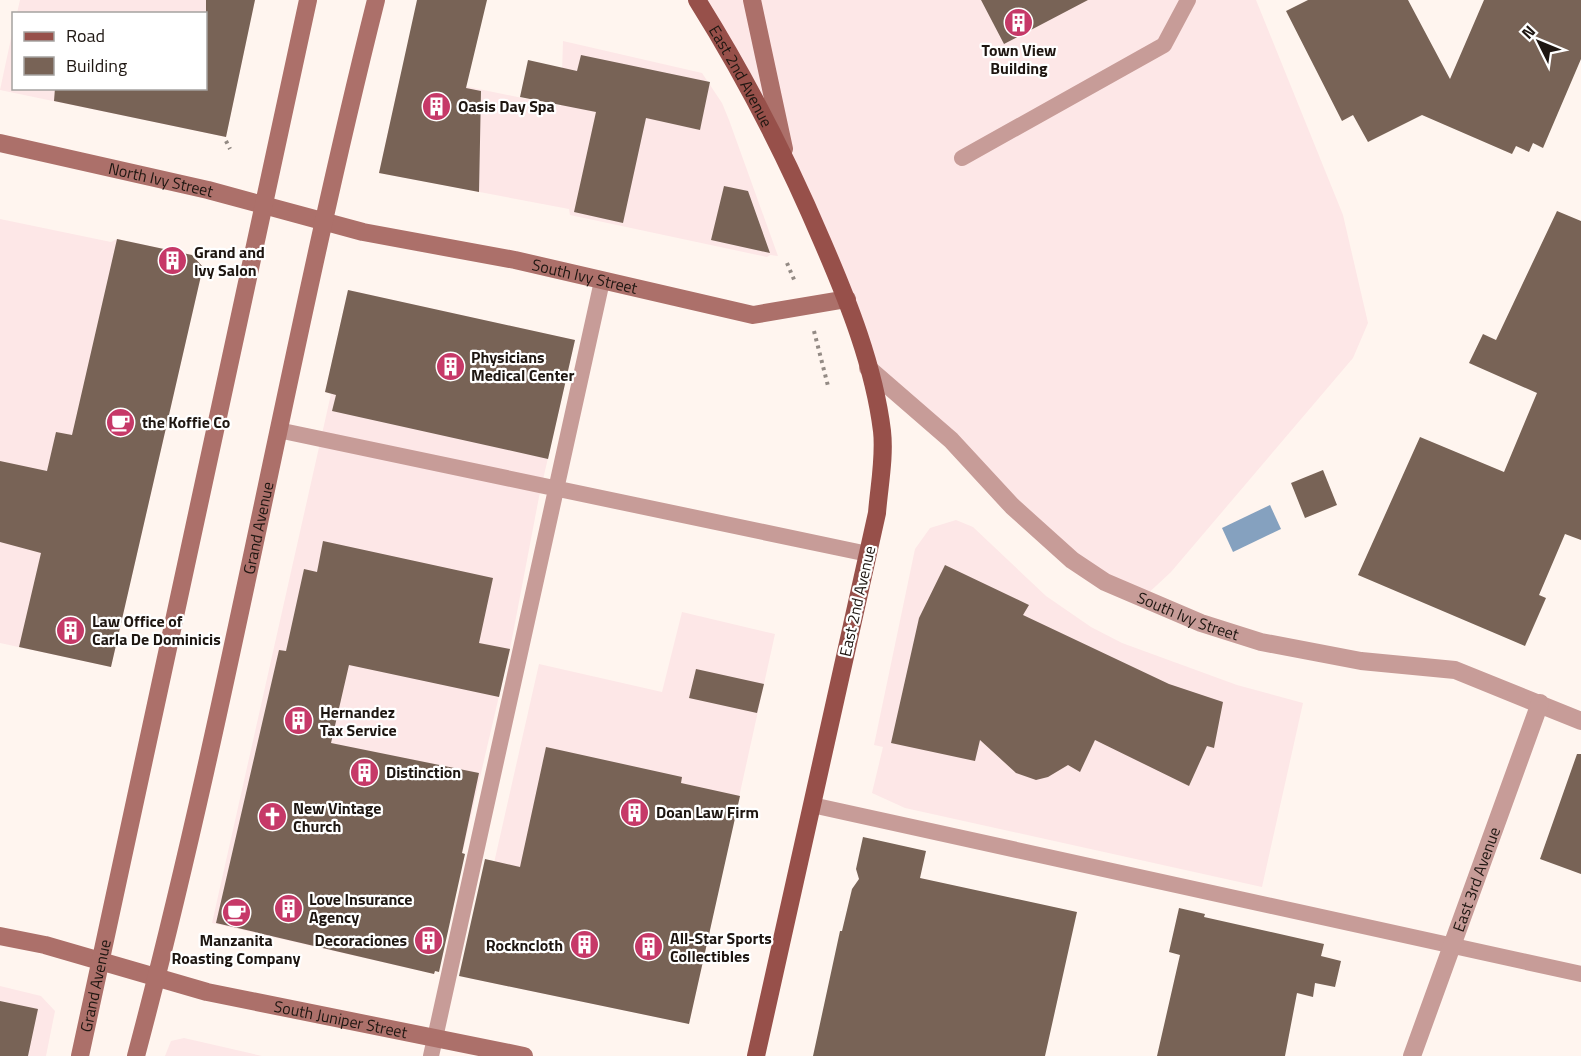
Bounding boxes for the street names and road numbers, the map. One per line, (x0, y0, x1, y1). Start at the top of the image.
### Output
street label: East 2nd Avenue (703, 21, 779, 131)
street label: North Ivy Street (106, 156, 216, 203)
street label: South Ivy Street (530, 252, 640, 300)
street label: Grand Avenue (236, 479, 279, 576)
street label: East 2nd Avenue (833, 543, 881, 659)
street label: South Ivy Street (1133, 585, 1242, 646)
street label: East 3rd Avenue (1446, 824, 1506, 935)
street label: Grand Avenue (74, 937, 117, 1034)
street label: South Juniper Street (272, 994, 410, 1044)

